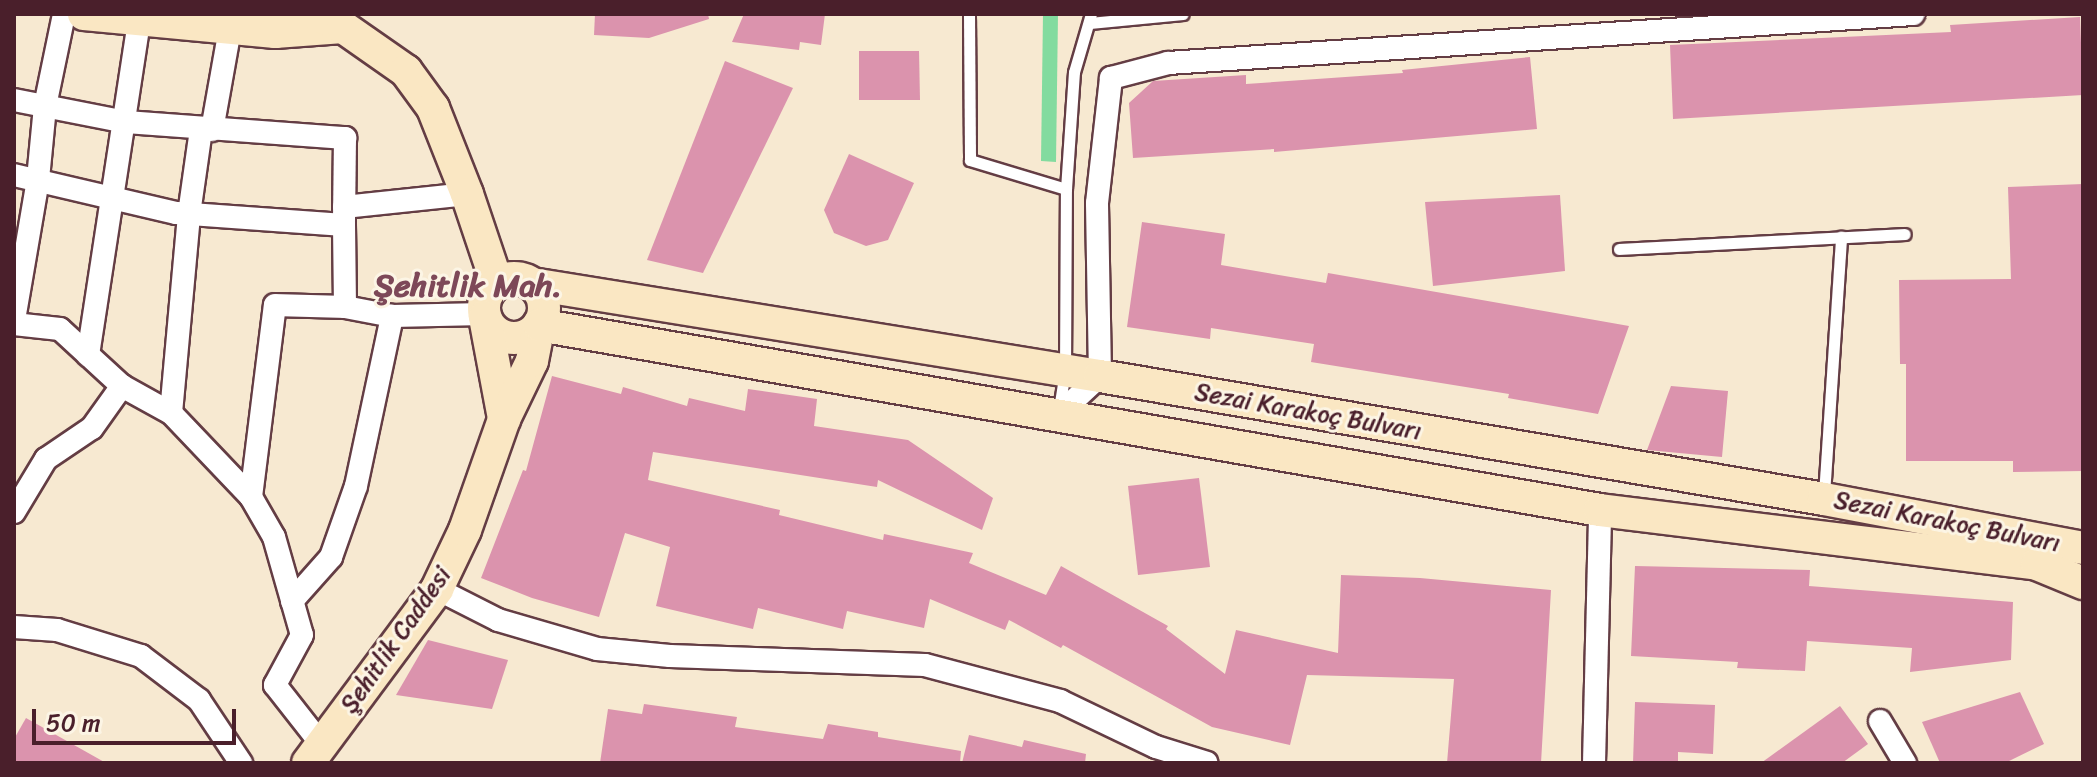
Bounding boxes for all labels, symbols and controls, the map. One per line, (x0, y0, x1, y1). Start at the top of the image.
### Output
district label: Şehitlik Mah. (374, 267, 562, 305)
street label: Sezai Karakoç Bulvarı (1192, 378, 1424, 446)
street label: Sezai Karakoç Bulvarı (1832, 486, 2062, 558)
street label: Şehitlik Caddesi (335, 562, 457, 718)
scale bar (36, 693, 240, 743)
text: 50 m (46, 702, 101, 744)

